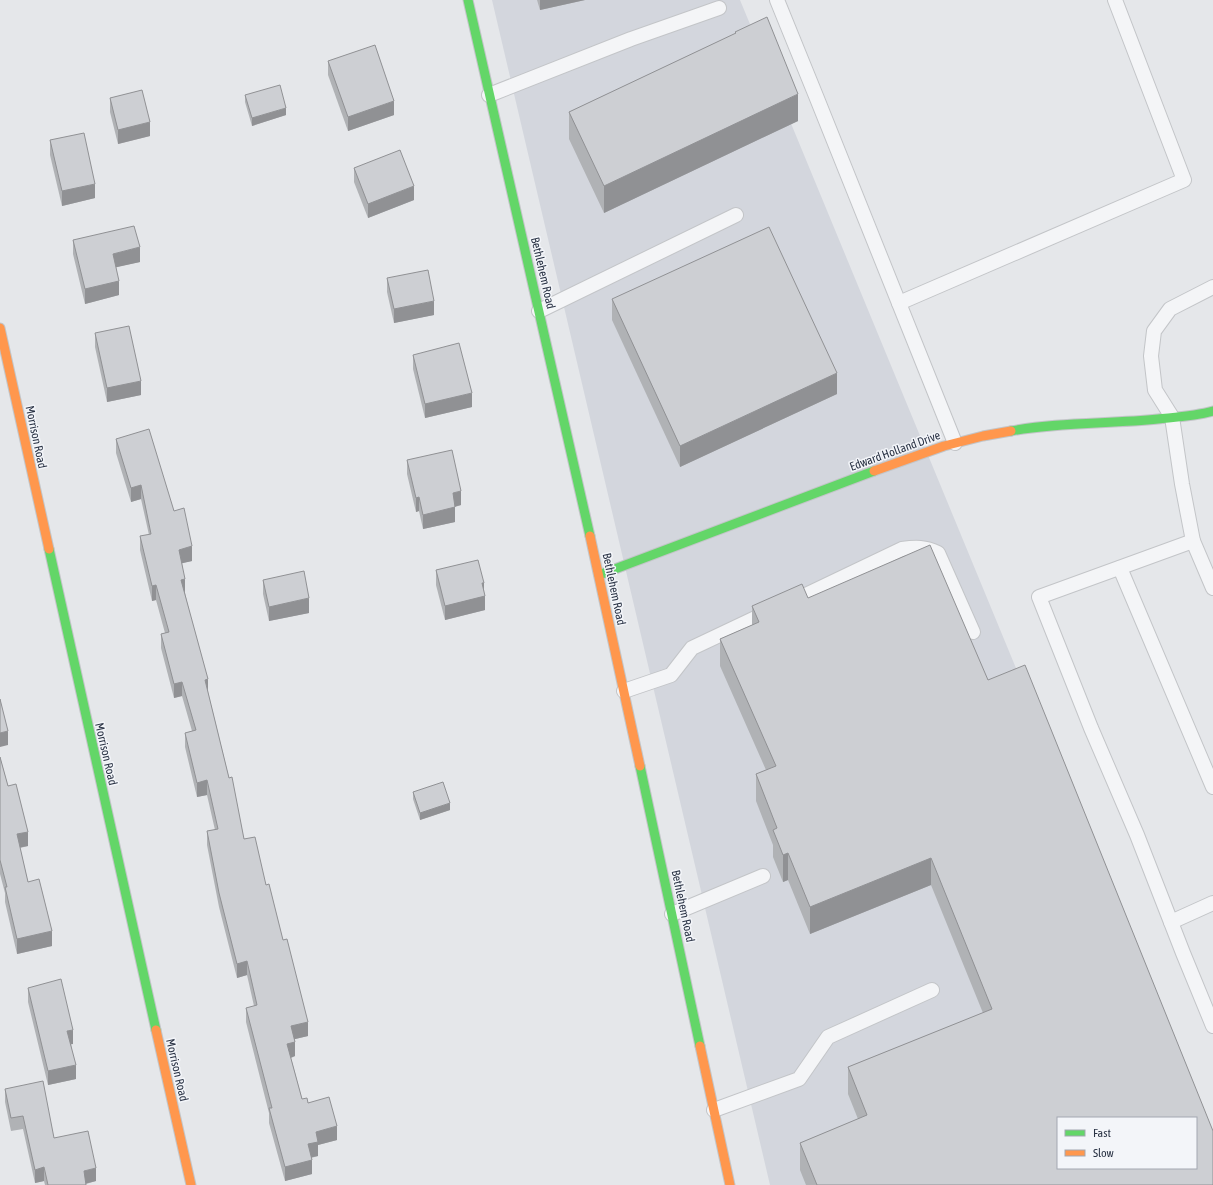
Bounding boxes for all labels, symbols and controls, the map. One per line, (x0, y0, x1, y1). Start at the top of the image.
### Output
street label: Bethlehem Road (528, 236, 558, 310)
street label: Morrison Road (23, 404, 49, 470)
street label: Edward Holland Drive (848, 428, 942, 474)
street label: Bethlehem Road (600, 552, 628, 626)
street label: Morrison Road (92, 721, 120, 787)
street label: Bethlehem Road (669, 869, 697, 943)
street label: Morrison Road (163, 1037, 191, 1103)
legend (1057, 1117, 1197, 1169)
text: Fast (1093, 1126, 1111, 1140)
text: Slow (1093, 1146, 1114, 1160)

